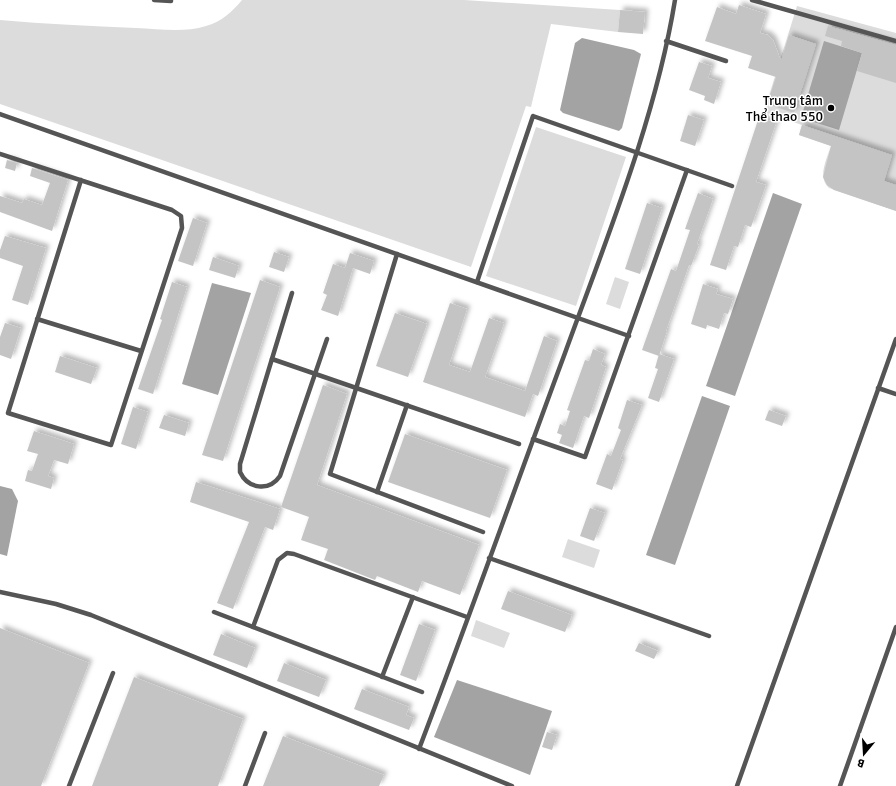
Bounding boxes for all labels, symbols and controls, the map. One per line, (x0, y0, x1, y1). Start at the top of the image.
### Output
place label: Trung tâm Thể thao 550 (746, 92, 823, 125)
marker: Trung tâm Thể thao 550 (826, 103, 836, 113)
north arrow (844, 734, 884, 774)
text: B (856, 756, 866, 770)

